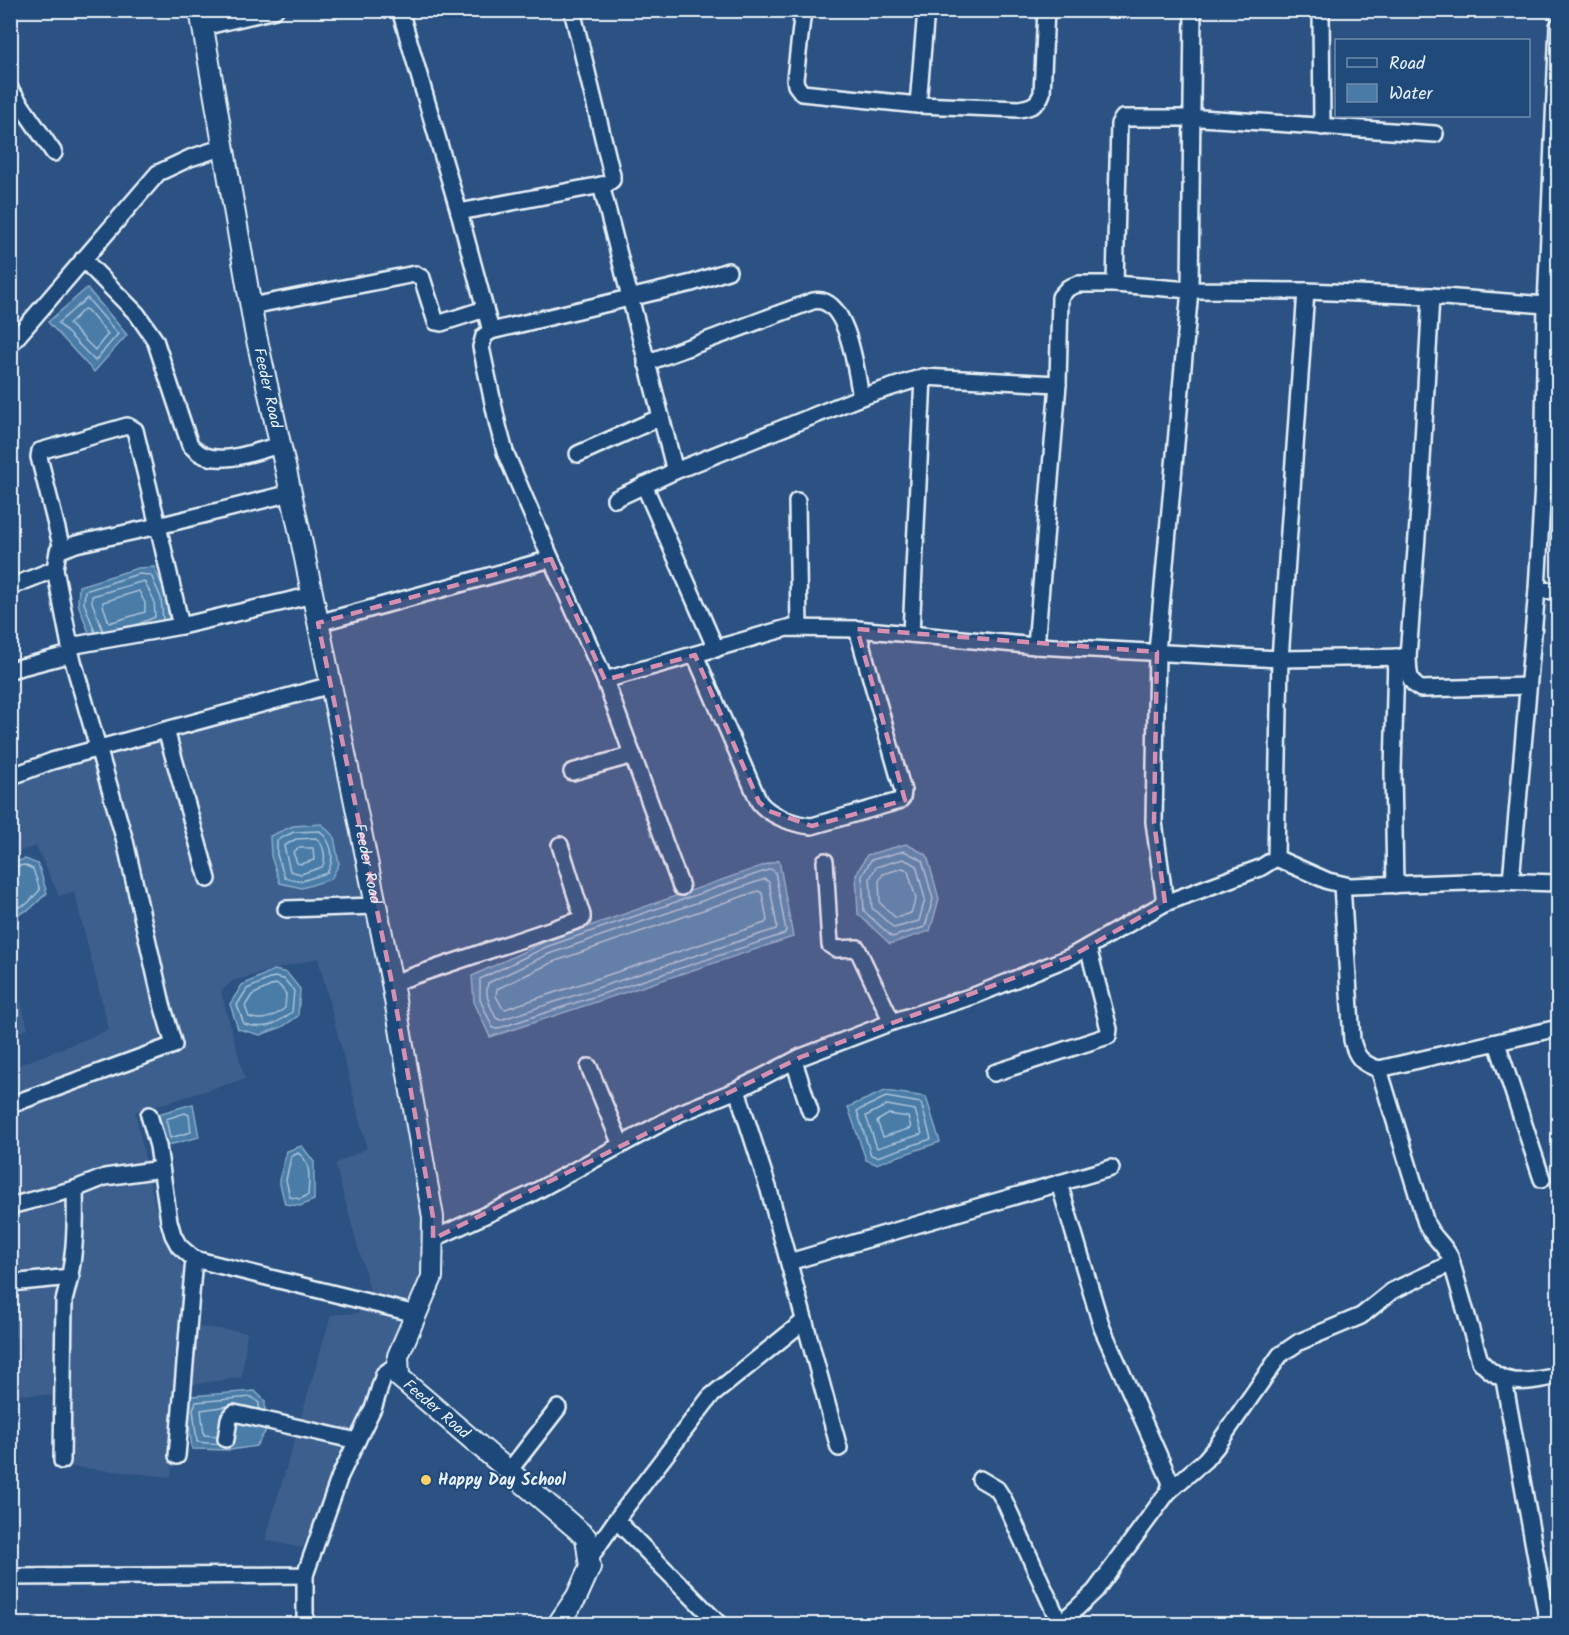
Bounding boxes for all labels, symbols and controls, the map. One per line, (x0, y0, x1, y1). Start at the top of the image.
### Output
legend (1335, 39, 1530, 117)
text: Road (1389, 50, 1426, 79)
text: Water (1389, 80, 1434, 109)
street label: Feeder Road (247, 345, 289, 432)
street label: Feeder Road (347, 821, 388, 907)
street label: Feeder Road (397, 1373, 477, 1446)
place label: Happy Day School (438, 1468, 567, 1493)
marker: Happy Day School (419, 1473, 433, 1487)

